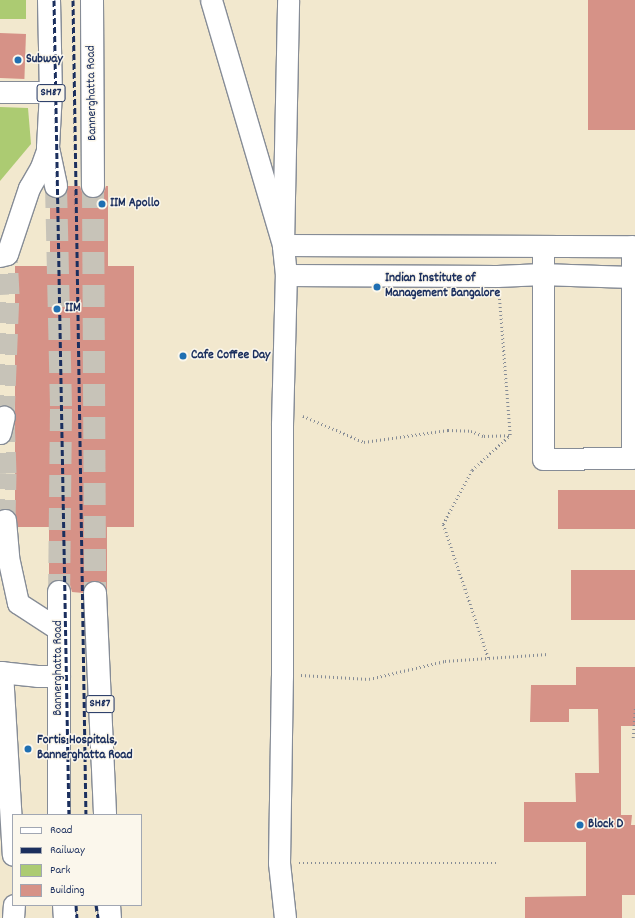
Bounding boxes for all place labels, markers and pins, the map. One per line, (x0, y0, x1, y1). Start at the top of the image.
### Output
place label: Subway (26, 52, 63, 68)
marker: Subway (13, 55, 23, 65)
place label: IIM Apollo (110, 196, 160, 212)
marker: IIM Apollo (97, 199, 107, 209)
place label: Indian Institute of Management Bangalore (385, 272, 500, 303)
marker: Indian Institute of Management Bangalore (372, 282, 382, 292)
place label: IIM (65, 301, 81, 317)
marker: IIM (52, 304, 62, 314)
place label: Cafe Coffee Day (191, 348, 270, 364)
marker: Cafe Coffee Day (178, 351, 188, 361)
place label: Fortis Hospitals, Bannerghatta Road (37, 734, 133, 765)
marker: Fortis Hospitals, Bannerghatta Road (22, 743, 34, 755)
place label: Block D (588, 817, 623, 833)
marker: Block D (575, 820, 585, 830)

